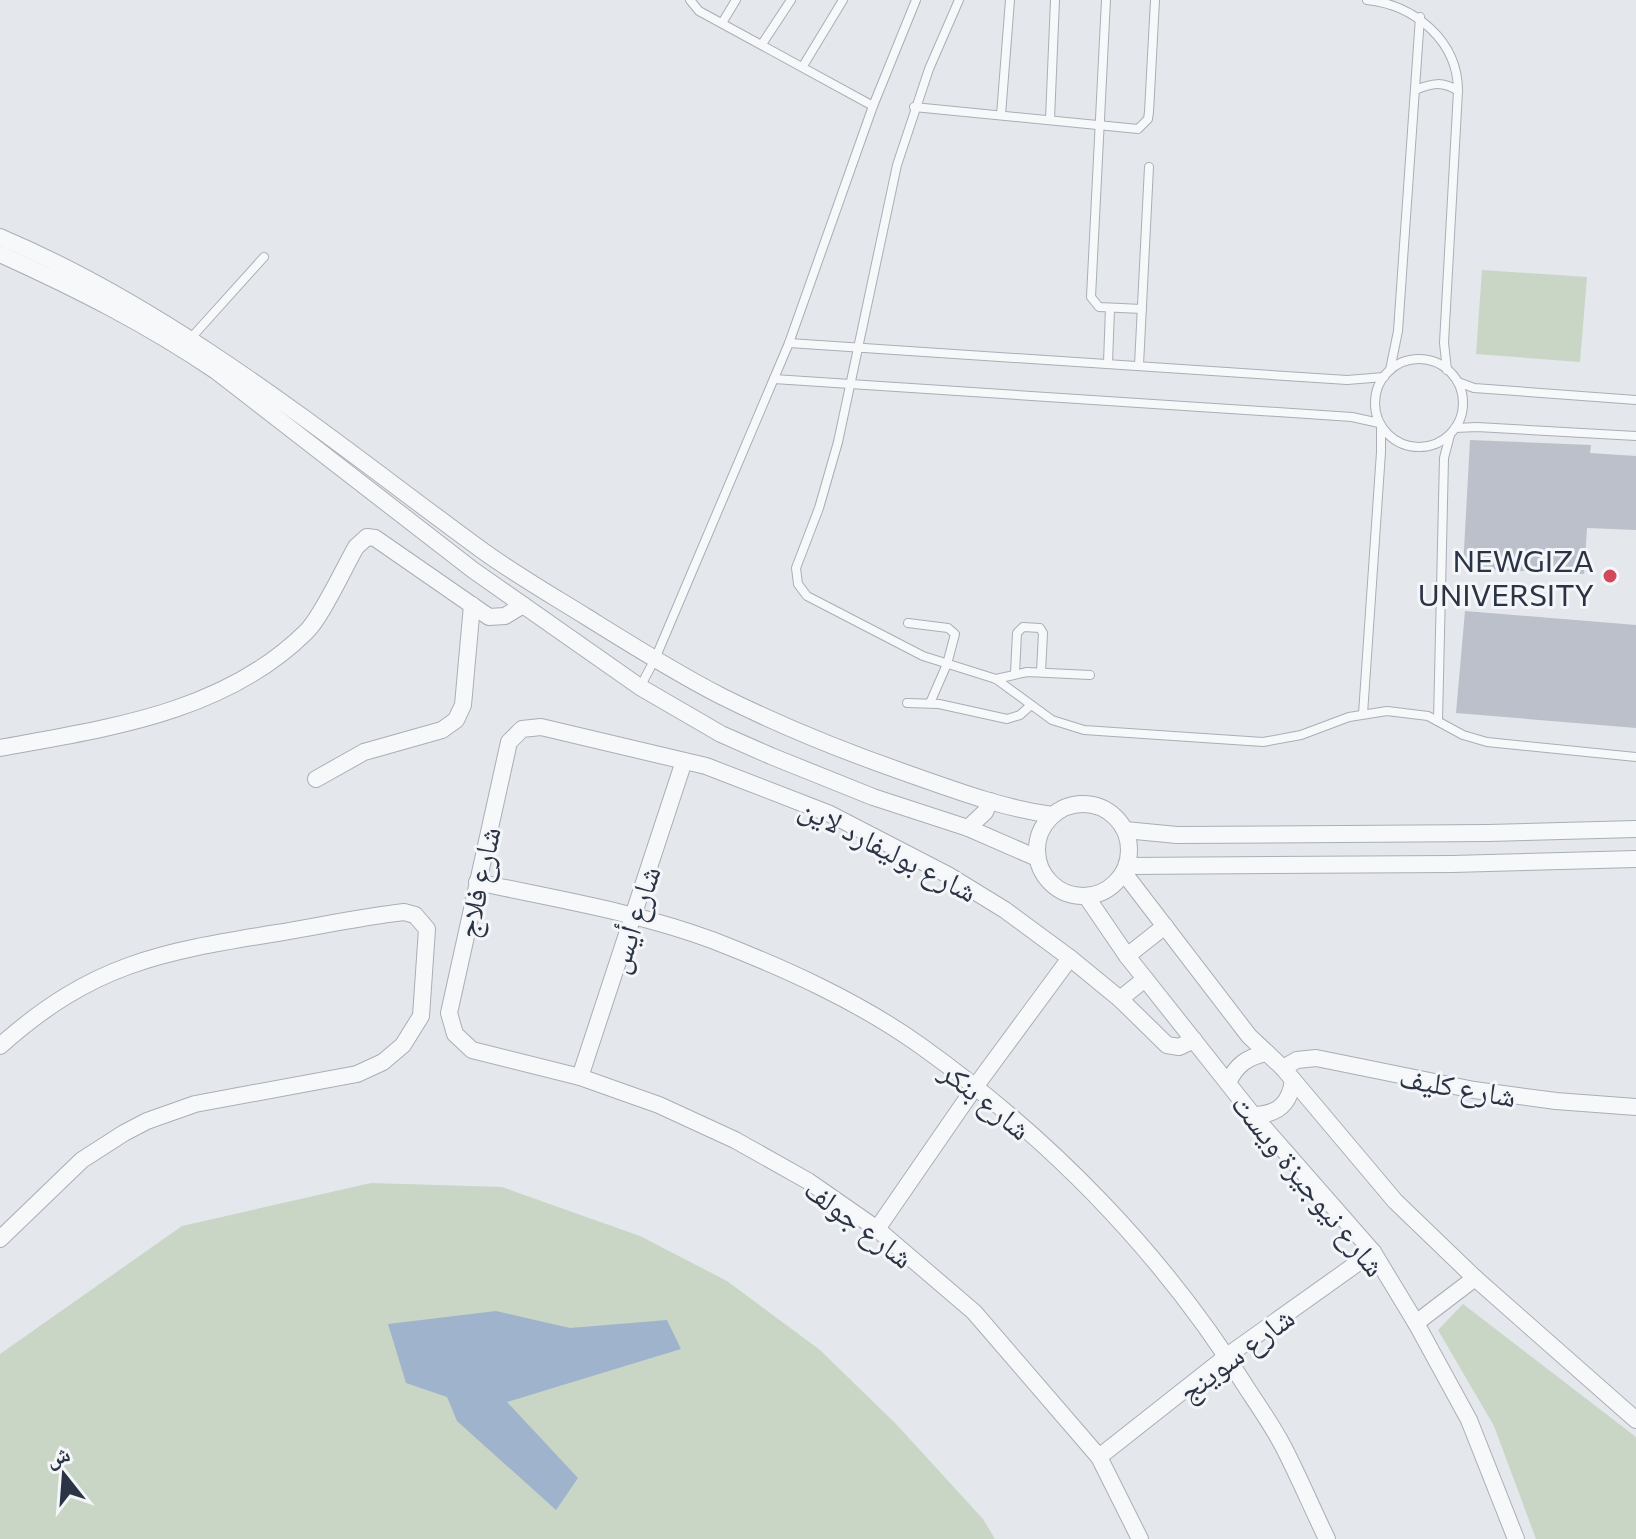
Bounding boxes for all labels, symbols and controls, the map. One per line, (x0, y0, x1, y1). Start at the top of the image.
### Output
place label: NEWGIZA UNIVERSITY (1418, 541, 1594, 612)
marker: NEWGIZA UNIVERSITY (1601, 567, 1619, 585)
street label: شارع بوليفارد لاين (793, 787, 984, 911)
street label: شارع فلاج (447, 823, 510, 942)
street label: شارع أيس (597, 861, 670, 978)
street label: شارع بنكر (932, 1051, 1040, 1149)
street label: شارع كليف (1396, 1057, 1519, 1116)
street label: شارع نيوجيزة ويست (1223, 1085, 1395, 1285)
street label: شارع جولف (796, 1169, 922, 1277)
street label: شارع سوينج (1170, 1297, 1302, 1411)
north arrow (24, 1435, 104, 1515)
text: ش (43, 1439, 73, 1473)

